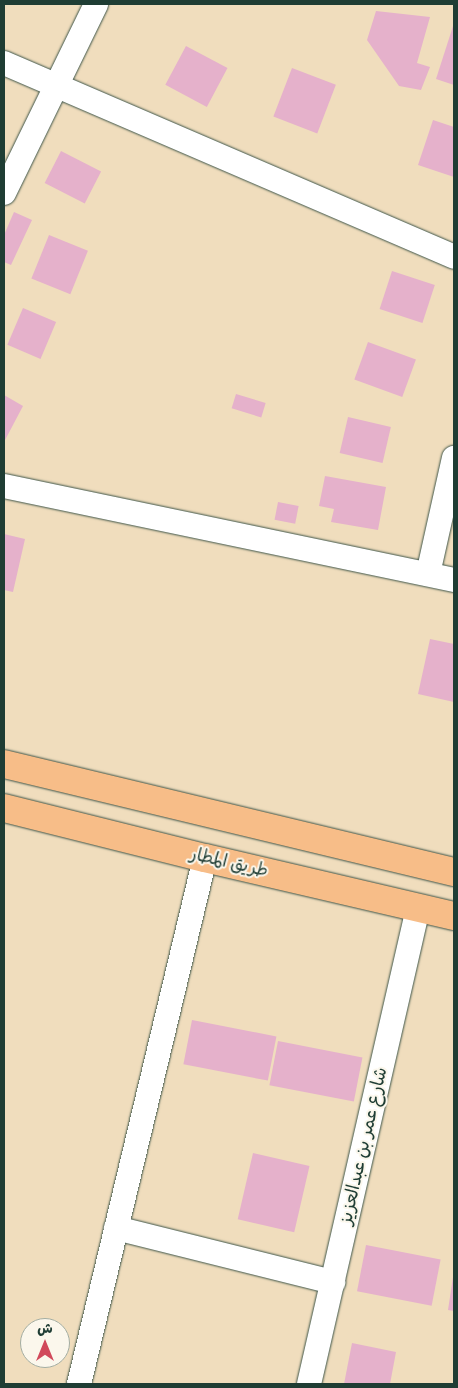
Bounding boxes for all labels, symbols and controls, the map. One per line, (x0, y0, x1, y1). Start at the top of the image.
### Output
street label: طريق المطار (188, 844, 270, 882)
street label: شارع عمر بن عبدالعزيز (335, 1065, 393, 1227)
north arrow (20, 1318, 70, 1368)
text: ش (37, 1320, 53, 1337)

